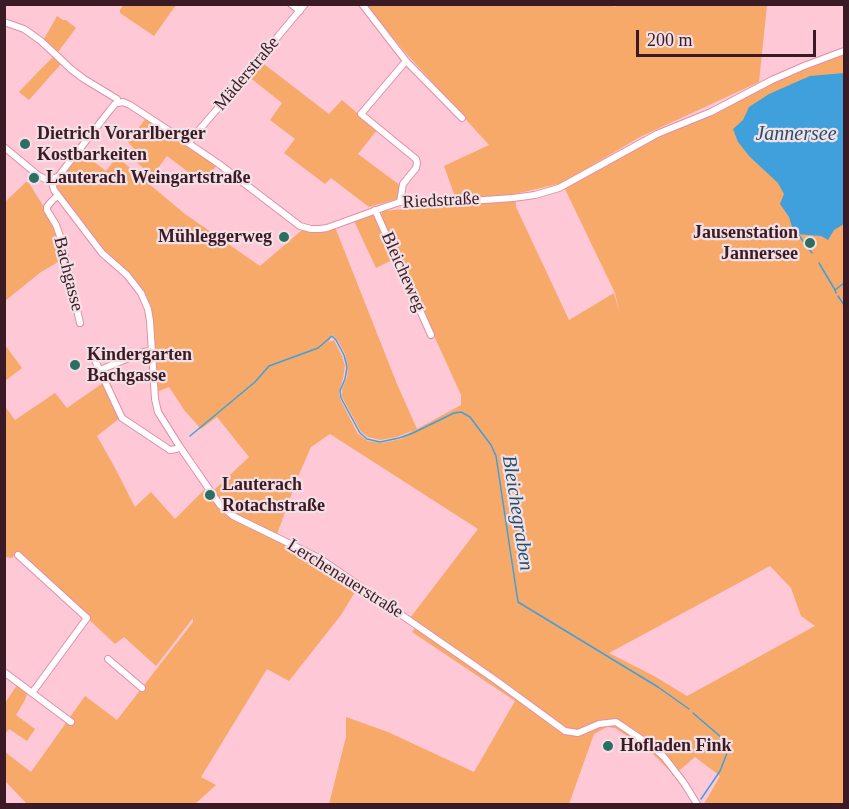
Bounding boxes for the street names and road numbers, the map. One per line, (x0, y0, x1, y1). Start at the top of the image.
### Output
street label: Mäderstraße (210, 33, 284, 115)
street label: Riedstraße (402, 188, 480, 214)
street label: Bleicheweg (376, 229, 430, 315)
street label: Bachgasse (48, 235, 88, 313)
street label: Lerchenauerstraße (283, 535, 407, 623)

